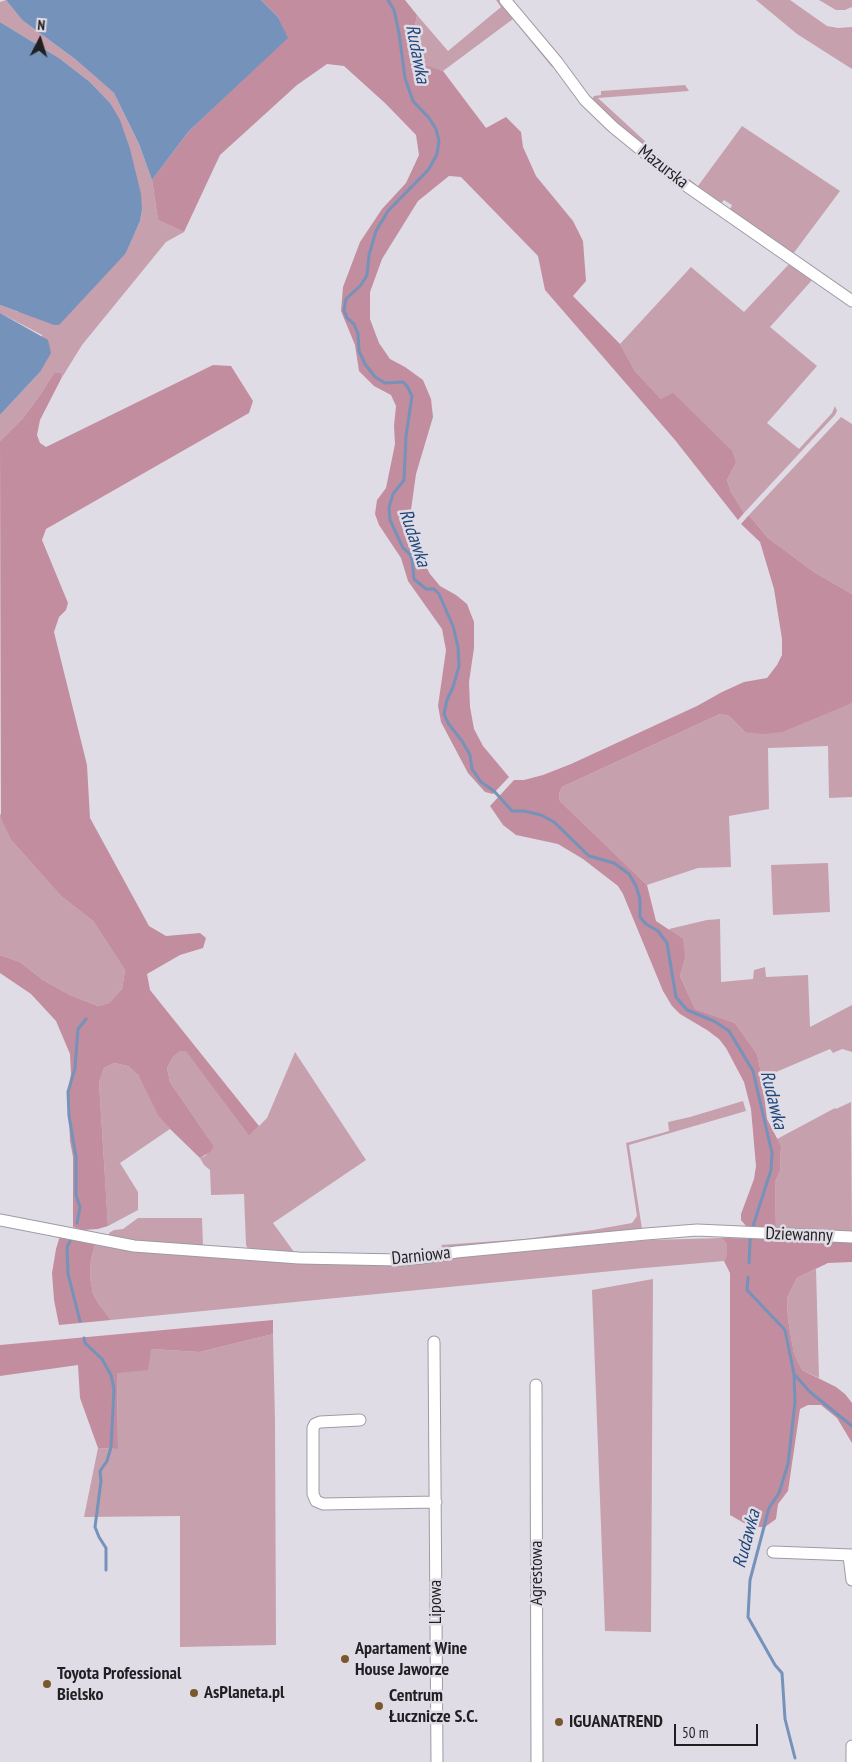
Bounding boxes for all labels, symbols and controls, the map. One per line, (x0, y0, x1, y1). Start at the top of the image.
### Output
north arrow (15, 15, 65, 65)
text: N (37, 16, 46, 34)
water label: Rudawka (400, 23, 434, 85)
street label: Mazurska (633, 141, 693, 193)
water label: Rudawka (394, 506, 434, 570)
water label: Rudawka (755, 1068, 791, 1132)
street label: Dziewanny (765, 1223, 833, 1247)
street label: Darniowa (391, 1242, 451, 1270)
water label: Rudawka (728, 1507, 766, 1571)
street label: Agrestowa (526, 1541, 548, 1605)
street label: Lipowa (425, 1580, 447, 1624)
place label: Apartament Wine House Jaworze (355, 1638, 467, 1680)
marker: Apartament Wine House Jaworze (339, 1653, 351, 1665)
place label: Toyota Professional Bielsko (57, 1663, 181, 1706)
marker: Toyota Professional Bielsko (41, 1678, 53, 1690)
place label: AsPlaneta.pl (204, 1682, 284, 1704)
place label: Centrum Łucznicze S.C. (389, 1685, 478, 1728)
marker: AsPlaneta.pl (188, 1687, 200, 1699)
marker: Centrum Łucznicze S.C. (373, 1700, 385, 1712)
place label: IGUANATREND (569, 1711, 663, 1733)
scale bar (677, 1714, 761, 1746)
marker: IGUANATREND (553, 1716, 565, 1728)
text: 50 m (682, 1723, 708, 1742)

